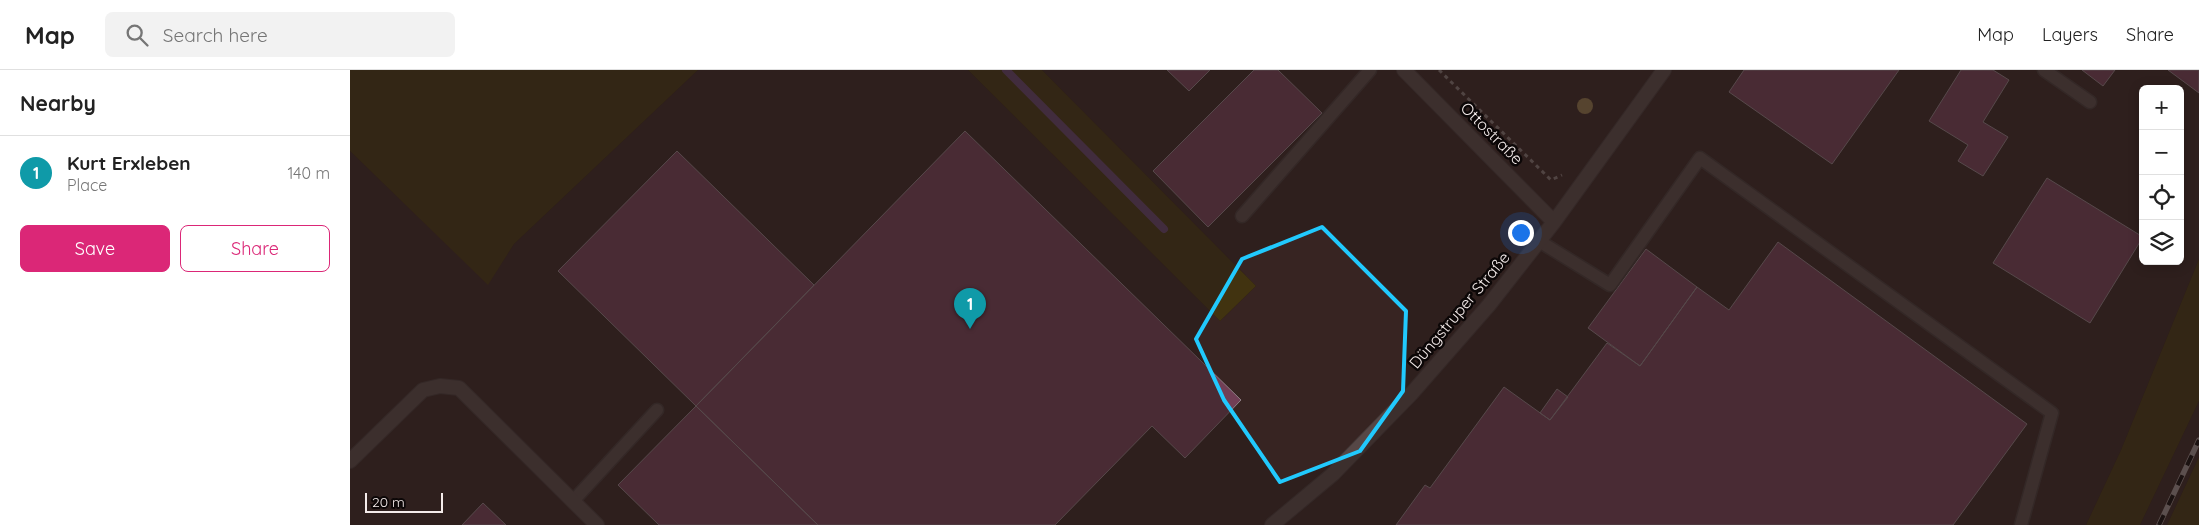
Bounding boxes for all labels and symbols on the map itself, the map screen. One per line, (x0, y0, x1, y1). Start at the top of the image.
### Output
street label: Ottostraße (1457, 98, 1527, 168)
your location (1508, 220, 1534, 246)
street label: Düngstruper Straße (1404, 248, 1514, 372)
pin: 1 (954, 288, 986, 329)
scale bar (365, 490, 442, 513)

